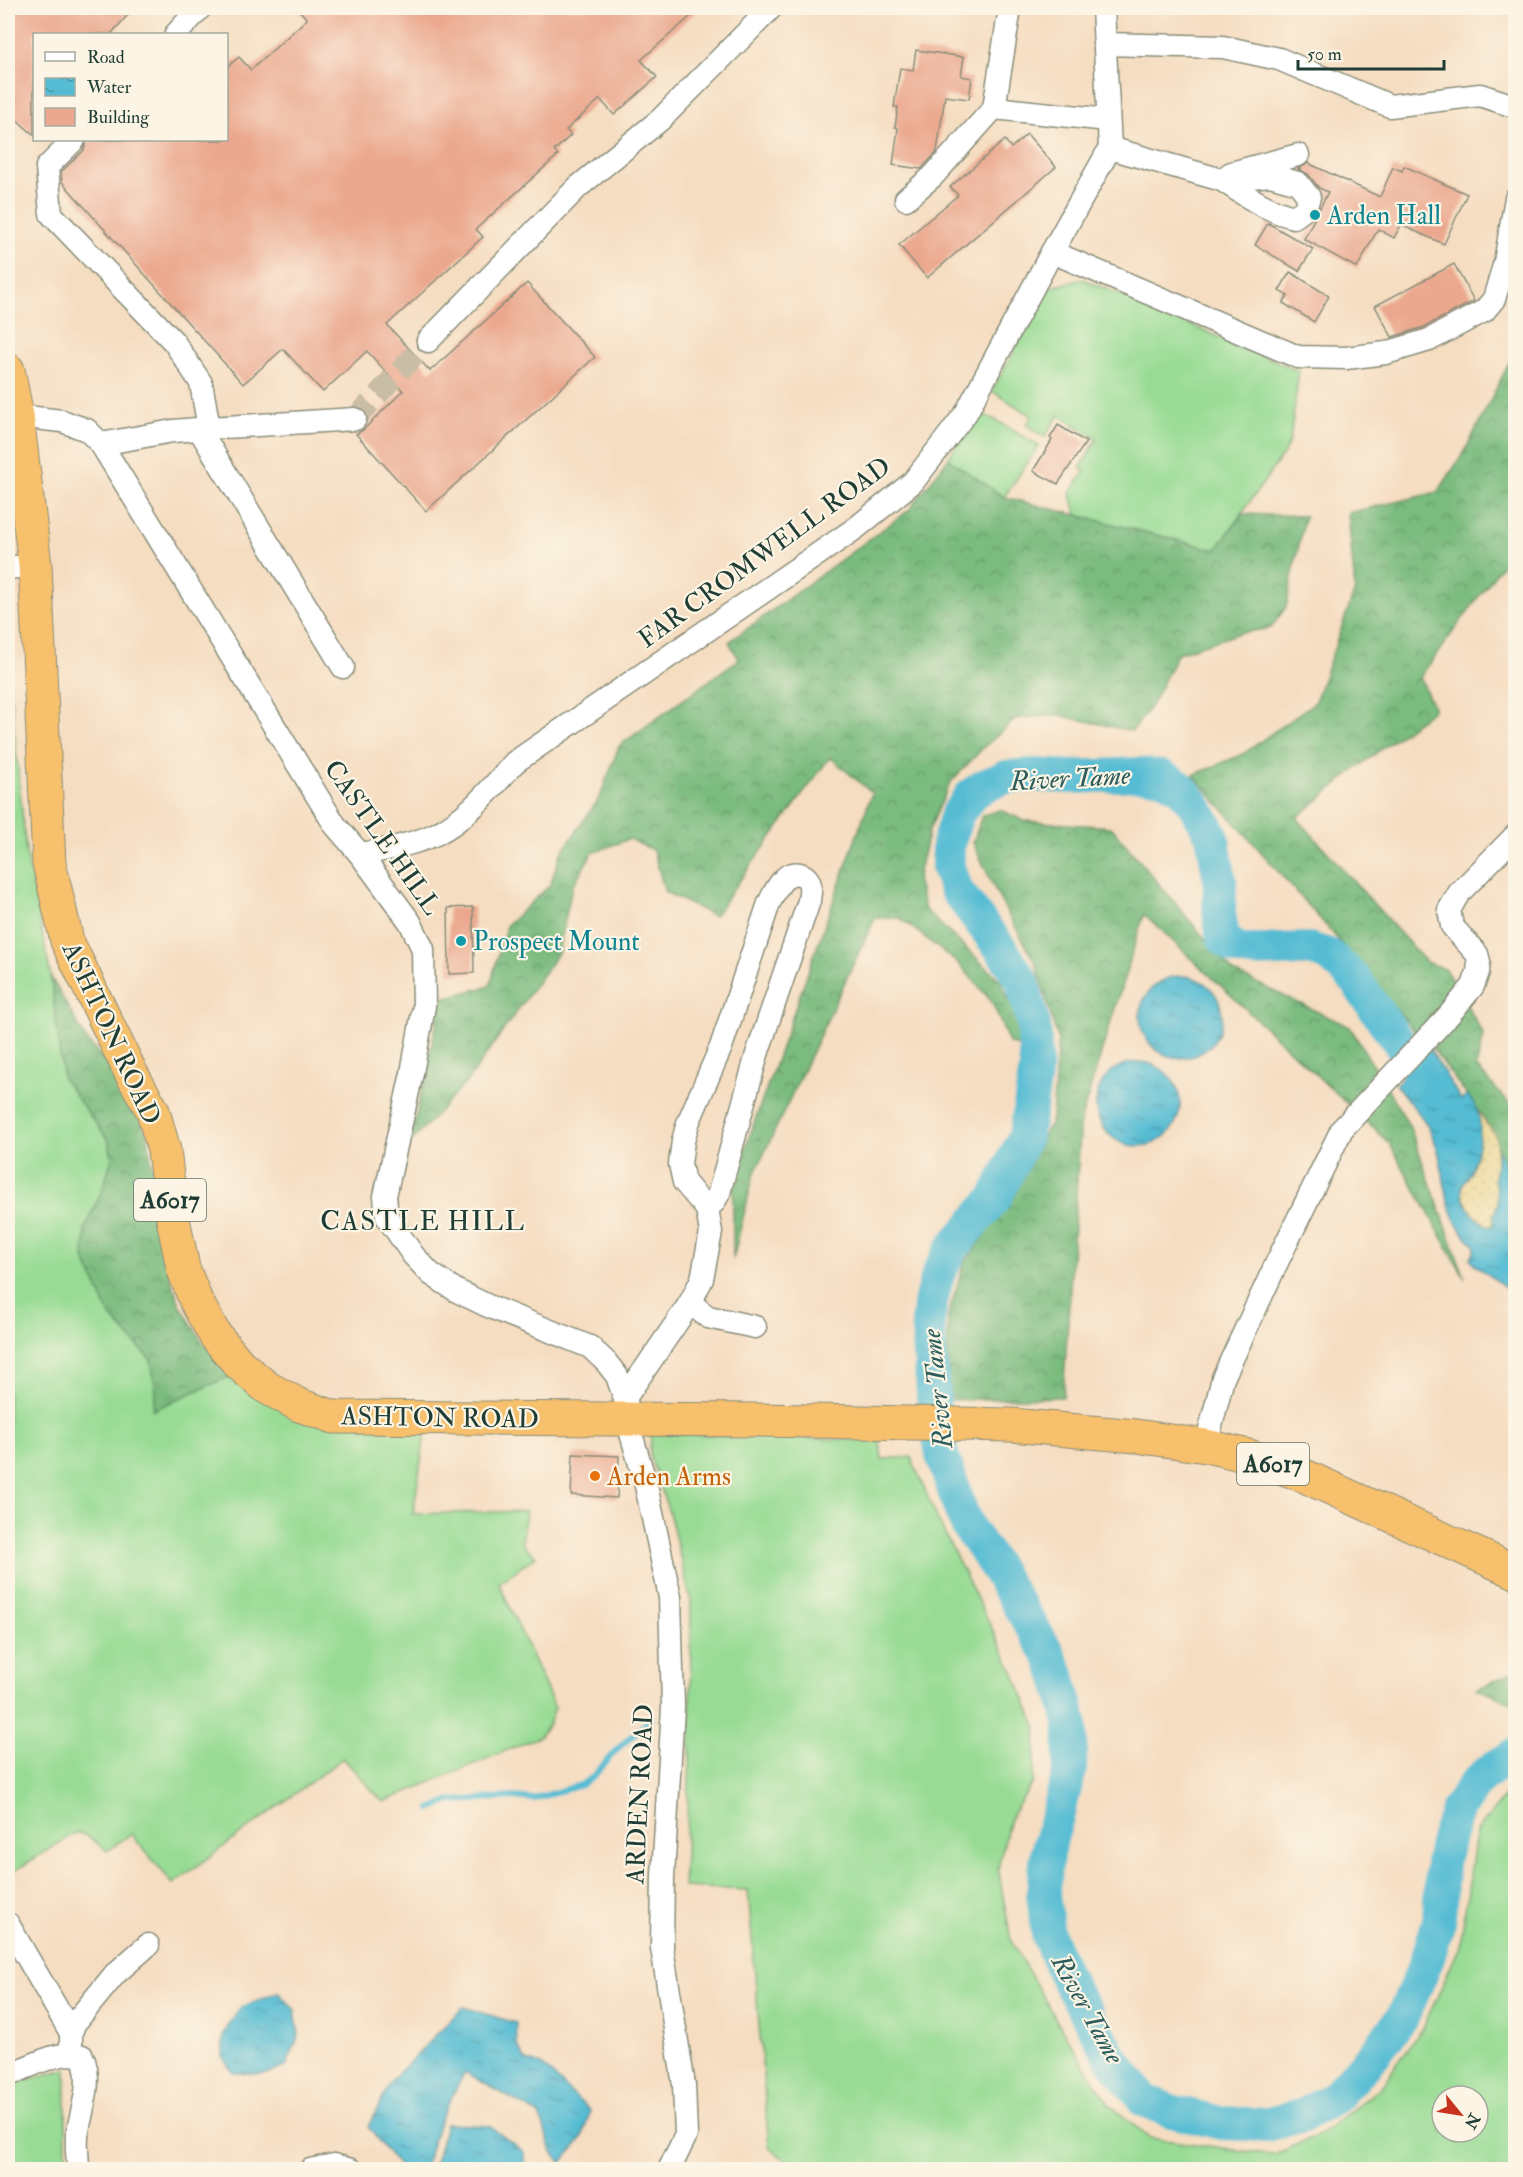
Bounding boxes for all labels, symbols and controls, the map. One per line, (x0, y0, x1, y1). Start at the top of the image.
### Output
legend (33, 33, 228, 141)
scale bar (1298, 33, 1444, 71)
text: 50 m (1307, 43, 1342, 66)
text: Road (87, 46, 125, 69)
text: Water (86, 76, 131, 99)
text: Building (87, 106, 150, 129)
place label: Arden Hall (1326, 200, 1441, 232)
marker: Arden Hall (1308, 208, 1322, 222)
street label: FAR CROMWELL ROAD (632, 450, 897, 655)
street label: CASTLE HILL (317, 754, 448, 921)
water label: River Tame (1008, 759, 1132, 798)
place label: Prospect Mount (473, 926, 640, 959)
marker: Prospect Mount (454, 934, 468, 948)
street label: ASHTON ROAD (54, 936, 167, 1130)
road number: A6017 (134, 1179, 206, 1221)
district label: CASTLE HILL (320, 1205, 526, 1238)
water label: River Tame (915, 1326, 960, 1451)
street label: ASHTON ROAD (340, 1400, 539, 1436)
road number: A6017 (1237, 1443, 1309, 1485)
place label: Arden Arms (606, 1461, 731, 1493)
marker: Arden Arms (588, 1469, 602, 1483)
street label: ARDEN ROAD (619, 1703, 661, 1886)
water label: River Tame (1044, 1948, 1132, 2071)
north arrow (1430, 2084, 1490, 2144)
text: N (1460, 2109, 1485, 2133)

